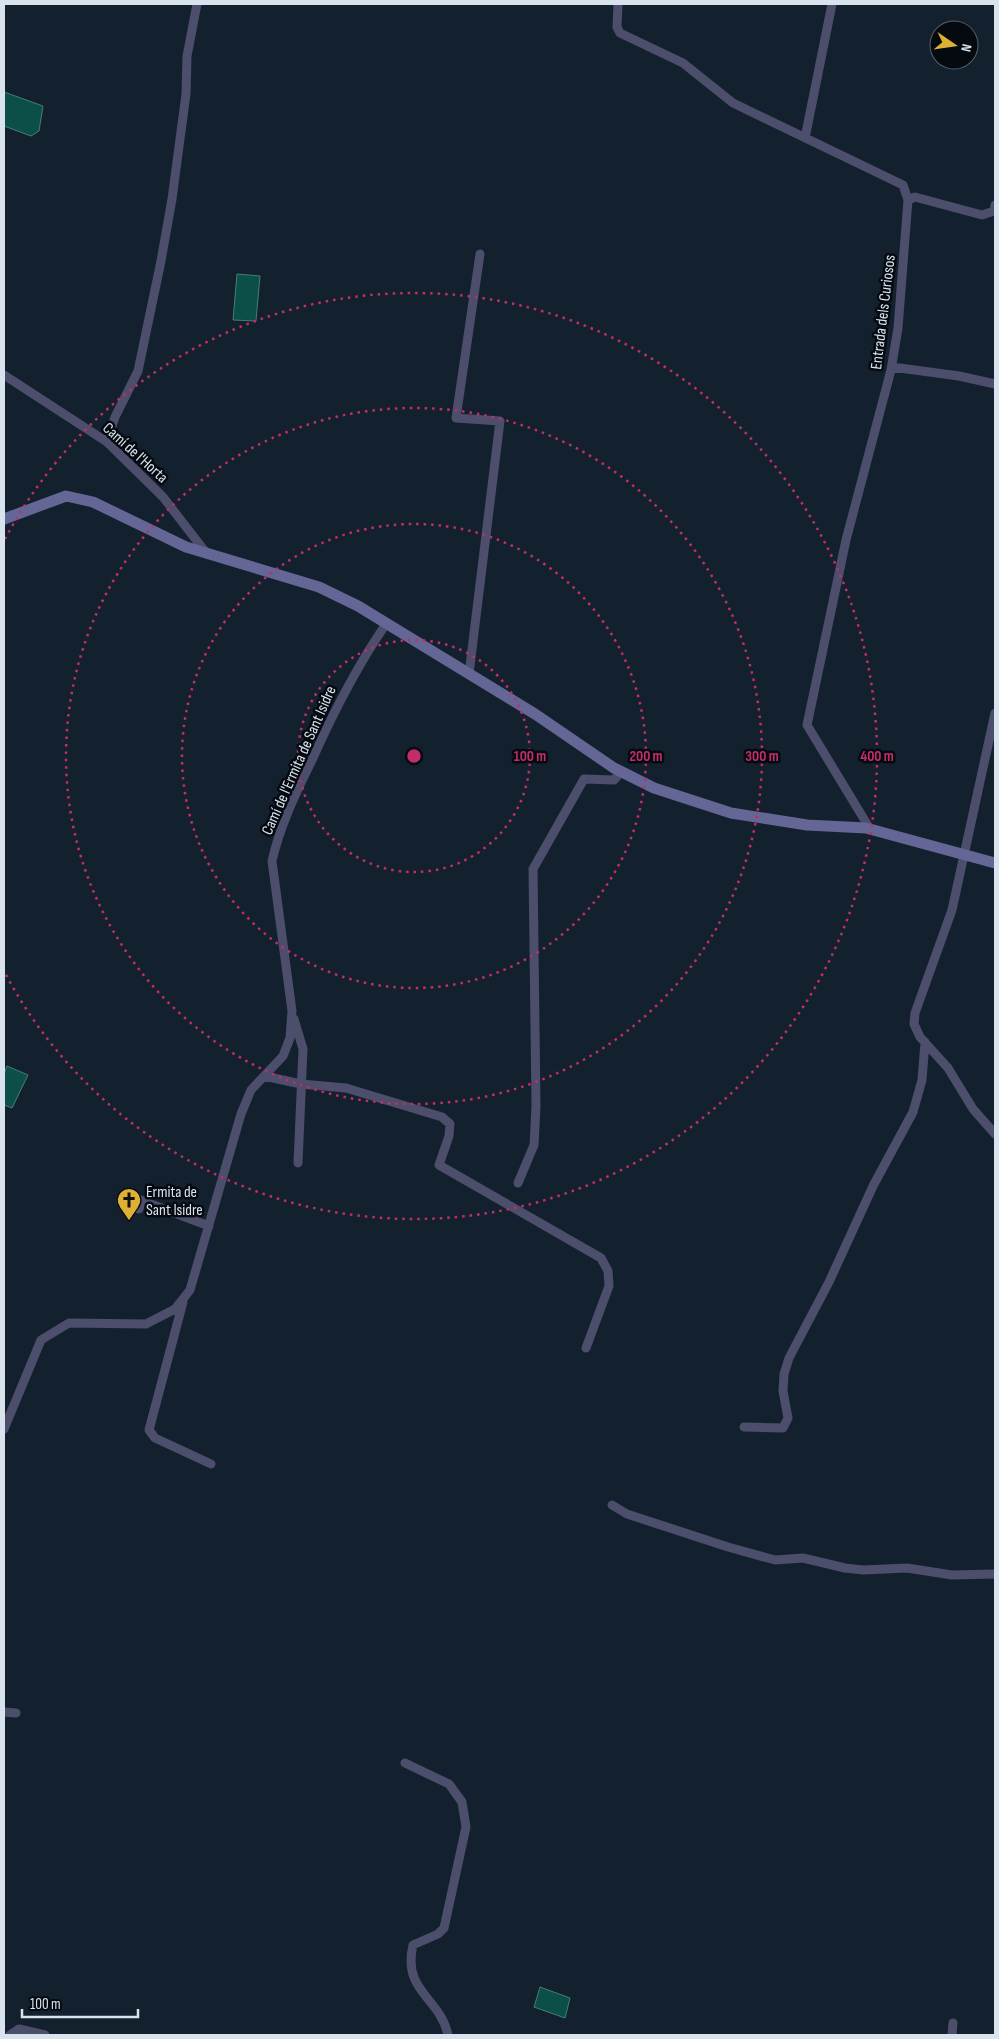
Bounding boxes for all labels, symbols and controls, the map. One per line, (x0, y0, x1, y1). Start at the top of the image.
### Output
north arrow (929, 20, 979, 70)
text: N (957, 42, 975, 53)
street label: Entrada dels Curiosos (867, 254, 900, 371)
street label: Camí de l'Horta (99, 419, 171, 487)
street label: Camí de l'Ermita de Sant Isidre (258, 683, 341, 838)
centre of rings (405, 747, 423, 765)
text: 100 m (514, 747, 546, 766)
text: 200 m (629, 747, 663, 766)
text: 300 m (745, 747, 779, 766)
text: 400 m (860, 747, 894, 766)
place label: Ermita de Sant Isidre (146, 1183, 203, 1220)
church icon: Ermita de Sant Isidre (116, 1187, 142, 1221)
scale bar (22, 1986, 139, 2018)
text: 100 m (30, 1995, 61, 2014)

